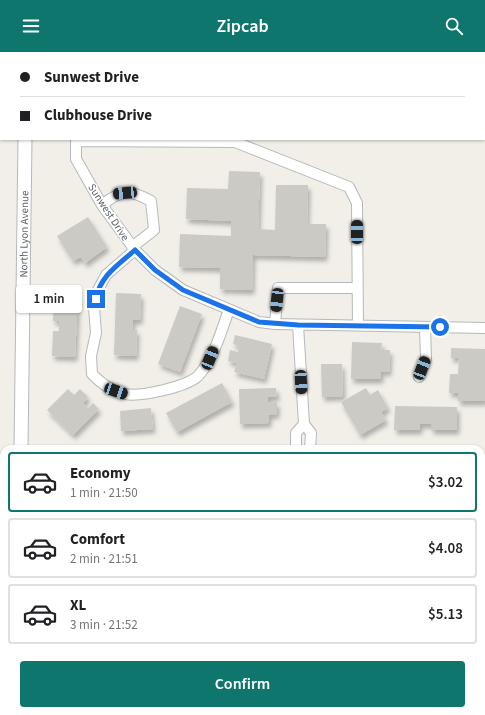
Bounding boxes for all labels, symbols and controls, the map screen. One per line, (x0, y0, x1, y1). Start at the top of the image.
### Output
text: Zipcab (216, 14, 269, 39)
icon: menu (20, 15, 42, 37)
icon: search (443, 15, 465, 37)
text: Sunwest Drive (44, 67, 139, 88)
text: Clubhouse Drive (44, 105, 152, 126)
street label: Sunwest Drive (84, 181, 133, 244)
car (113, 186, 137, 200)
street label: North Lyon Avenue (16, 190, 32, 278)
car (351, 220, 363, 244)
callout: 1 min (16, 285, 82, 313)
car (270, 287, 284, 313)
text: 1 min (34, 290, 64, 308)
route end (87, 290, 105, 308)
route start (431, 318, 449, 336)
car (200, 345, 220, 371)
car (412, 355, 432, 381)
car (294, 370, 308, 394)
car (103, 381, 129, 401)
text: Economy (70, 463, 131, 484)
icon: car (22, 464, 58, 500)
text: $3.02 (428, 472, 463, 493)
text: 1 min · 21:50 (70, 484, 138, 502)
text: Comfort (70, 529, 125, 550)
icon: car (22, 530, 58, 566)
text: $4.08 (428, 538, 463, 559)
text: 2 min · 21:51 (70, 550, 138, 568)
text: XL (70, 595, 86, 616)
icon: car (22, 596, 58, 632)
text: $5.13 (428, 604, 463, 625)
text: 3 min · 21:52 (70, 616, 138, 634)
button: Confirm (20, 661, 465, 707)

